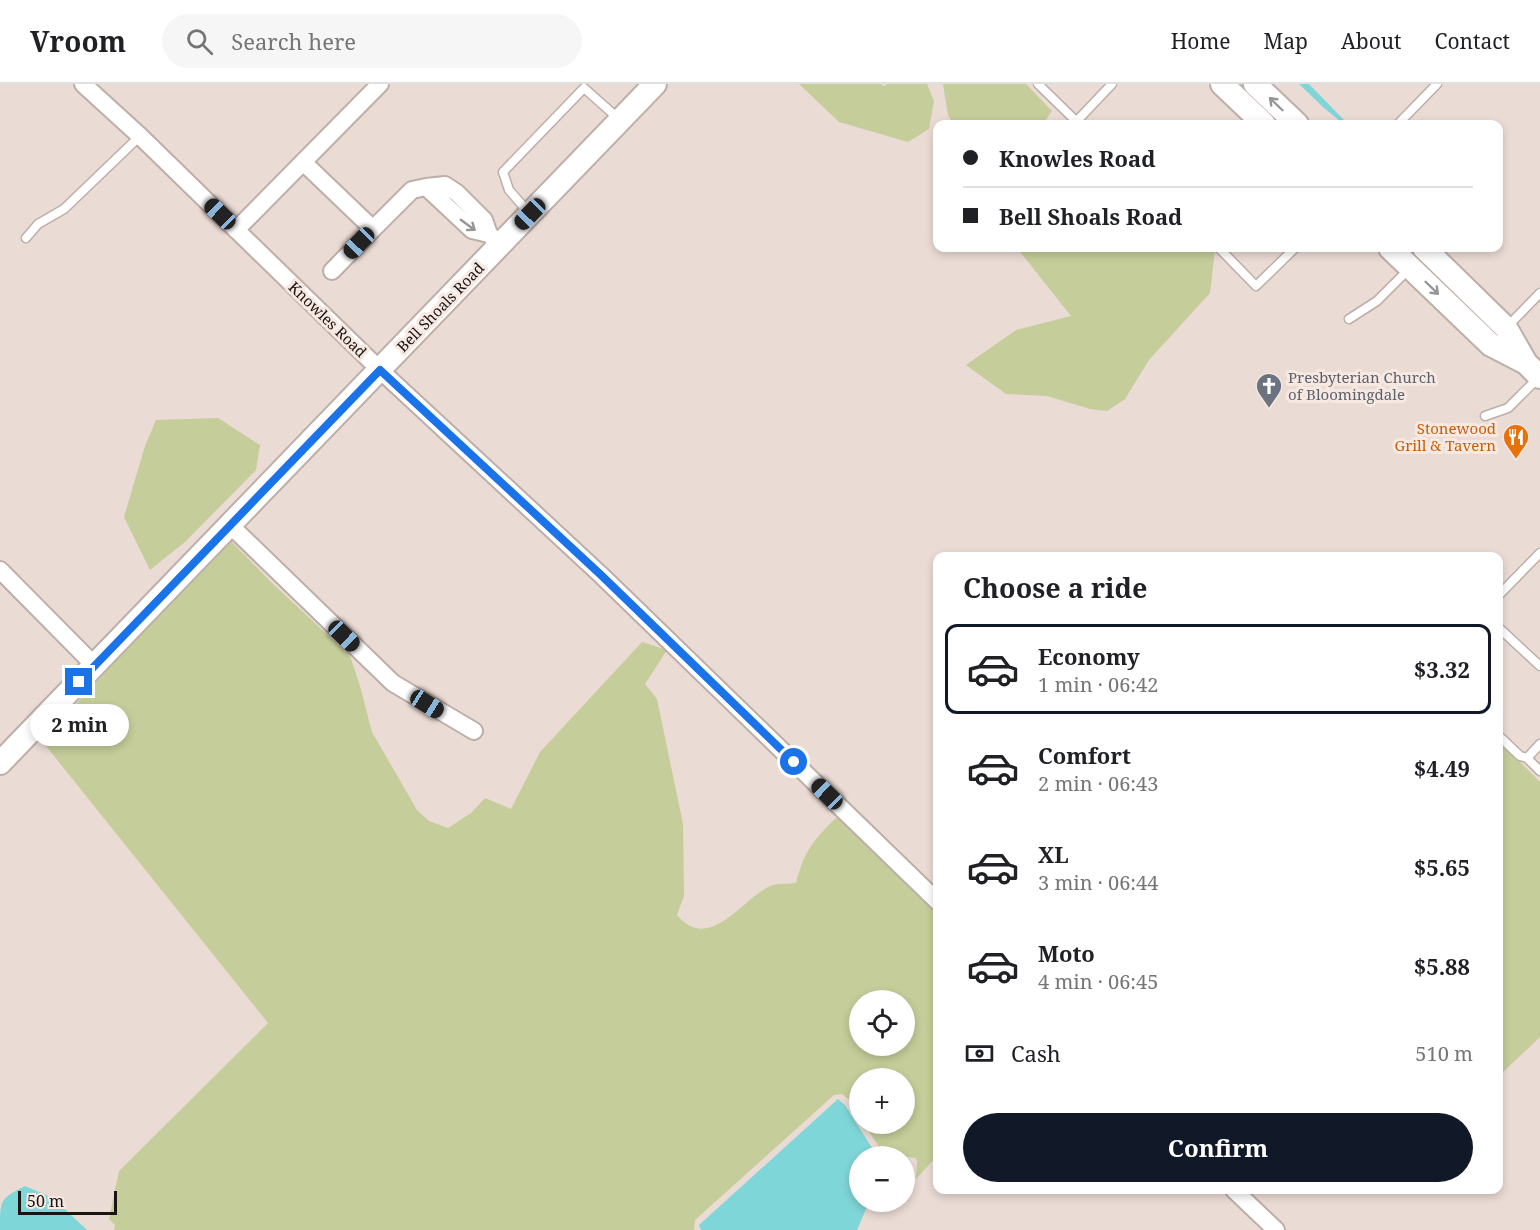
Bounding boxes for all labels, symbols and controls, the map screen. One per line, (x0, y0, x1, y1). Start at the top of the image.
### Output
search box (162, 14, 582, 68)
text: Vroom (30, 22, 126, 60)
icon: search (183, 25, 216, 58)
text: Search here (231, 26, 356, 56)
text: Home (1171, 27, 1231, 55)
text: Map (1264, 27, 1308, 55)
text: About (1341, 27, 1402, 55)
text: Contact (1435, 27, 1510, 55)
one-way arrow (1269, 97, 1284, 112)
text: Knowles Road (999, 143, 1155, 173)
car (201, 195, 239, 233)
car (511, 195, 549, 233)
text: Bell Shoals Road (999, 201, 1182, 231)
one-way arrow (460, 218, 476, 231)
car (340, 224, 378, 262)
street label: Bell Shoals Road (392, 258, 488, 356)
street label: Knowles Road (285, 277, 371, 361)
one-way arrow (1425, 281, 1440, 295)
place label: Presbyterian Church of Bloomingdale (1288, 367, 1436, 404)
church icon: Presbyterian Church of Bloomingdale (1254, 371, 1284, 409)
place label: Stonewood Grill & Tavern (1395, 418, 1496, 455)
restaurant icon: Stonewood Grill & Tavern (1501, 422, 1531, 460)
text: Choose a ride (963, 569, 1148, 606)
car (325, 617, 363, 655)
text: Economy (1038, 641, 1140, 671)
icon: car (966, 642, 1020, 696)
text: $3.32 (1414, 654, 1470, 684)
route end (65, 668, 92, 695)
text: 1 min · 06:42 (1038, 671, 1158, 698)
car (407, 687, 447, 721)
callout: 2 min (29, 703, 128, 745)
text: 2 min (51, 711, 108, 738)
text: Comfort (1038, 740, 1131, 770)
icon: car (966, 741, 1020, 795)
route start (780, 748, 807, 775)
text: $4.49 (1414, 753, 1470, 783)
text: 2 min · 06:43 (1038, 770, 1158, 797)
car (808, 775, 846, 813)
text: XL (1038, 839, 1069, 869)
icon: car (966, 840, 1020, 894)
text: $5.65 (1414, 852, 1470, 882)
text: 3 min · 06:44 (1038, 869, 1158, 896)
text: Moto (1038, 938, 1095, 968)
icon: car (966, 939, 1020, 993)
text: $5.88 (1414, 951, 1470, 981)
text: 4 min · 06:45 (1038, 968, 1158, 995)
map controls (849, 990, 915, 1212)
button: locate (849, 990, 915, 1056)
icon: cash (963, 1037, 996, 1070)
text: Cash (1011, 1038, 1061, 1068)
text: 510 m (1415, 1040, 1473, 1067)
button: + (849, 1068, 915, 1134)
button: Confirm (963, 1113, 1473, 1182)
button: − (849, 1146, 915, 1212)
scale bar (18, 1188, 117, 1216)
text: 50 m (27, 1190, 64, 1212)

